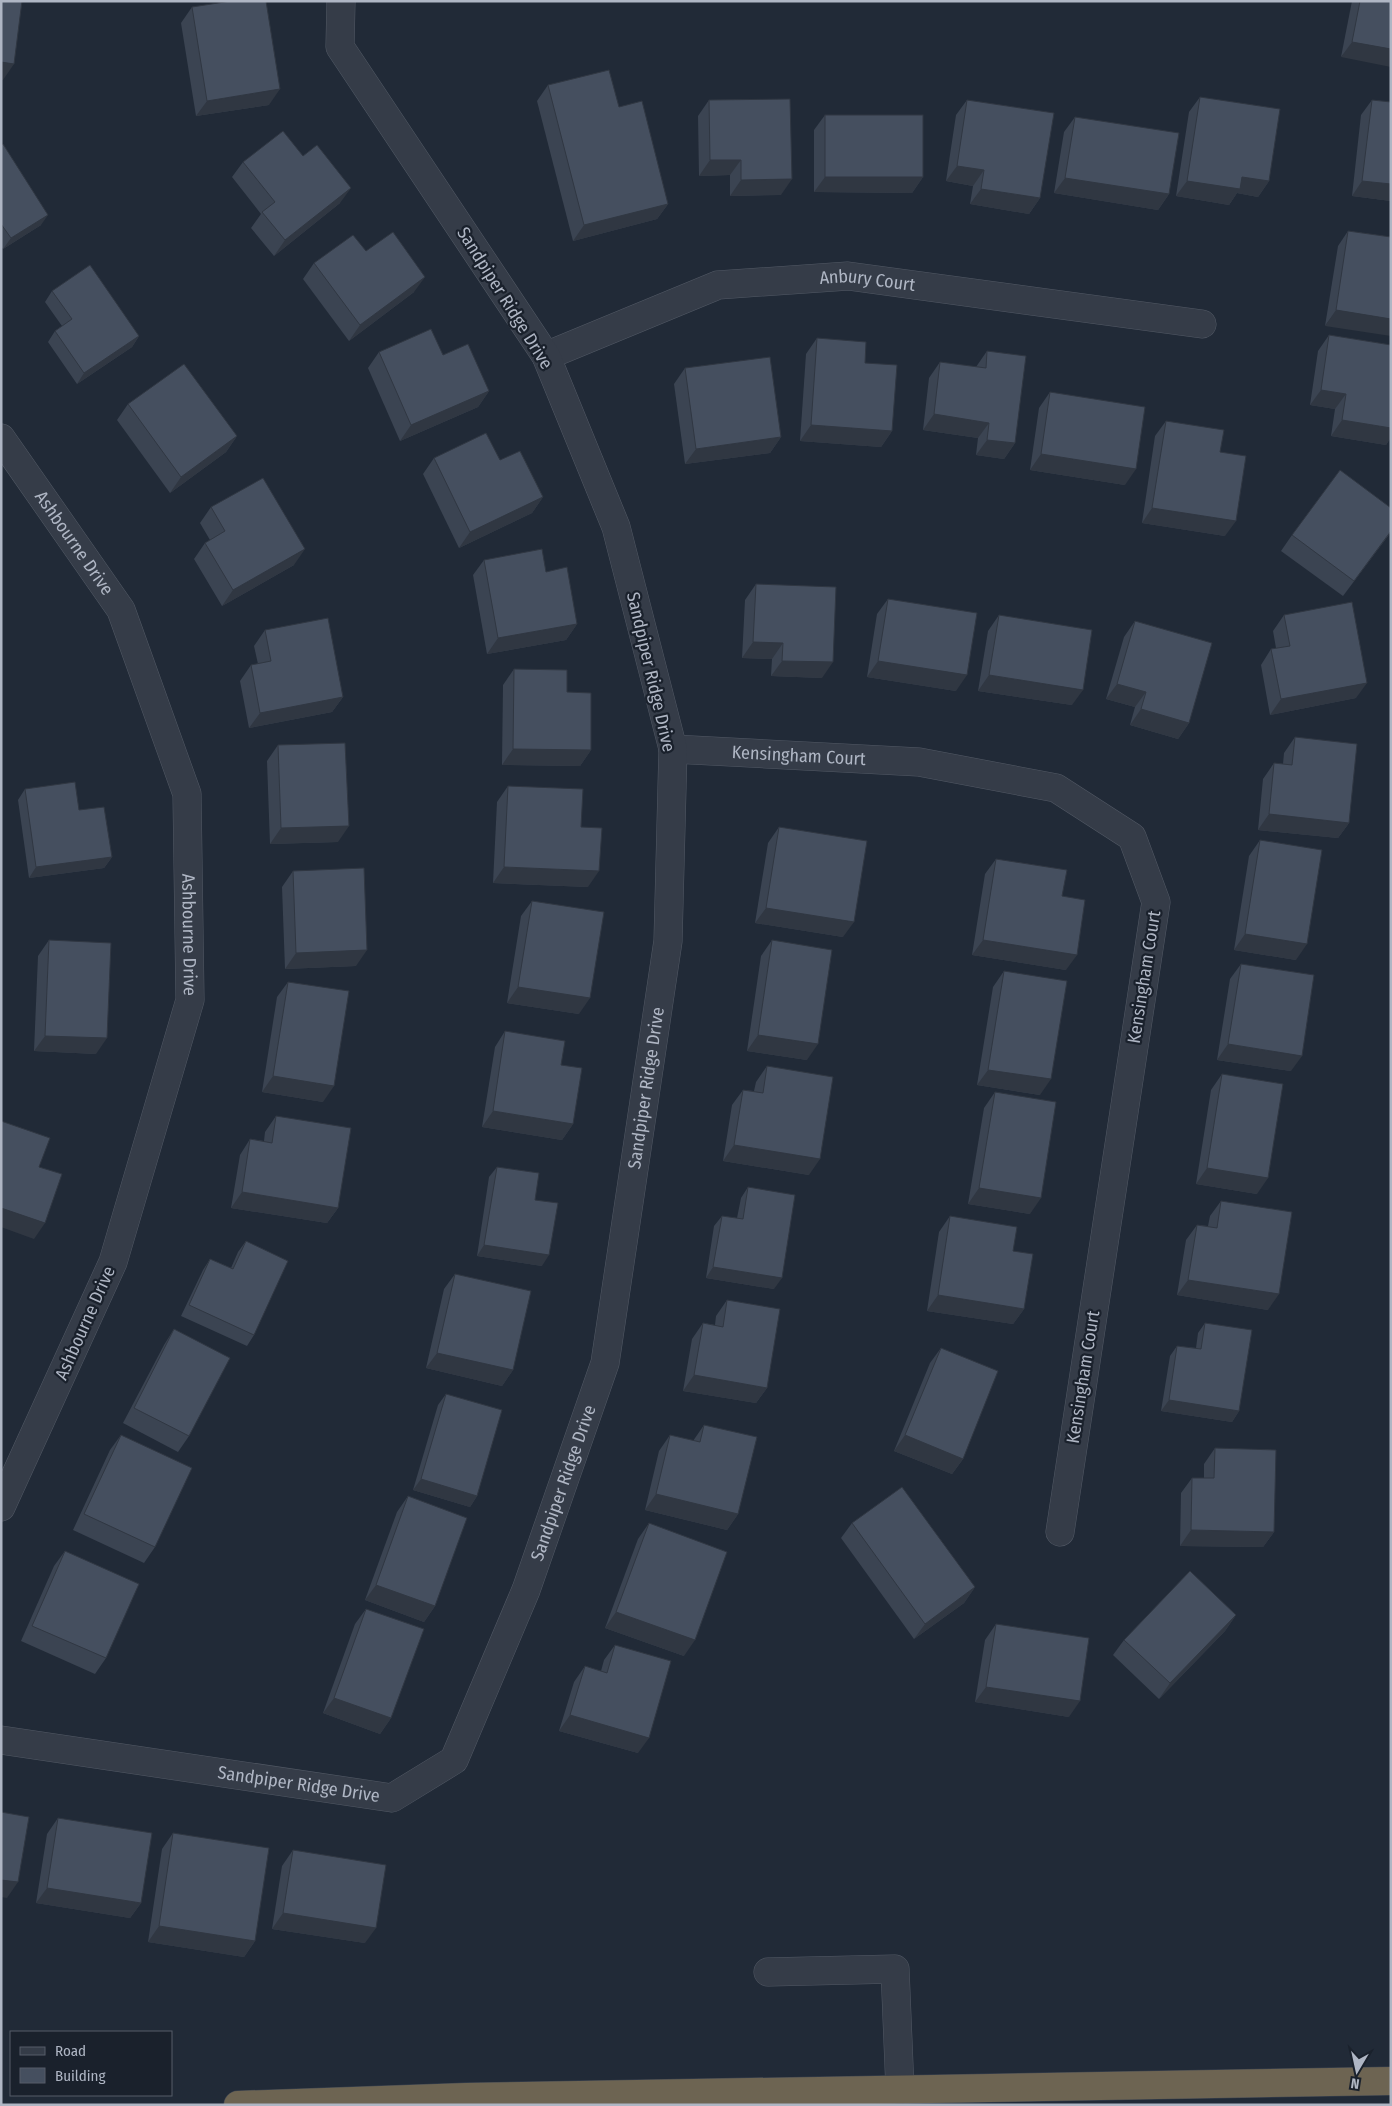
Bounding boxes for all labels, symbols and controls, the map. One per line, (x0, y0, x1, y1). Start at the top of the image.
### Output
street label: Sandpiper Ridge Drive (452, 223, 558, 373)
street label: Anbury Court (819, 265, 917, 296)
street label: Ashbourne Drive (30, 487, 118, 599)
street label: Sandpiper Ridge Drive (622, 590, 680, 754)
street label: Kensingham Court (731, 741, 867, 770)
street label: Ashbourne Drive (177, 874, 201, 996)
street label: Kensingham Court (1123, 909, 1165, 1045)
street label: Sandpiper Ridge Drive (623, 1005, 669, 1171)
street label: Ashbourne Drive (50, 1263, 120, 1383)
street label: Kensingham Court (1062, 1309, 1104, 1445)
street label: Sandpiper Ridge Drive (526, 1402, 601, 1564)
street label: Sandpiper Ridge Drive (216, 1761, 381, 1807)
legend (10, 2031, 172, 2096)
text: Road (55, 2042, 86, 2060)
north arrow (1332, 2046, 1382, 2096)
text: Building (55, 2067, 106, 2085)
text: N (1350, 2074, 1361, 2092)

